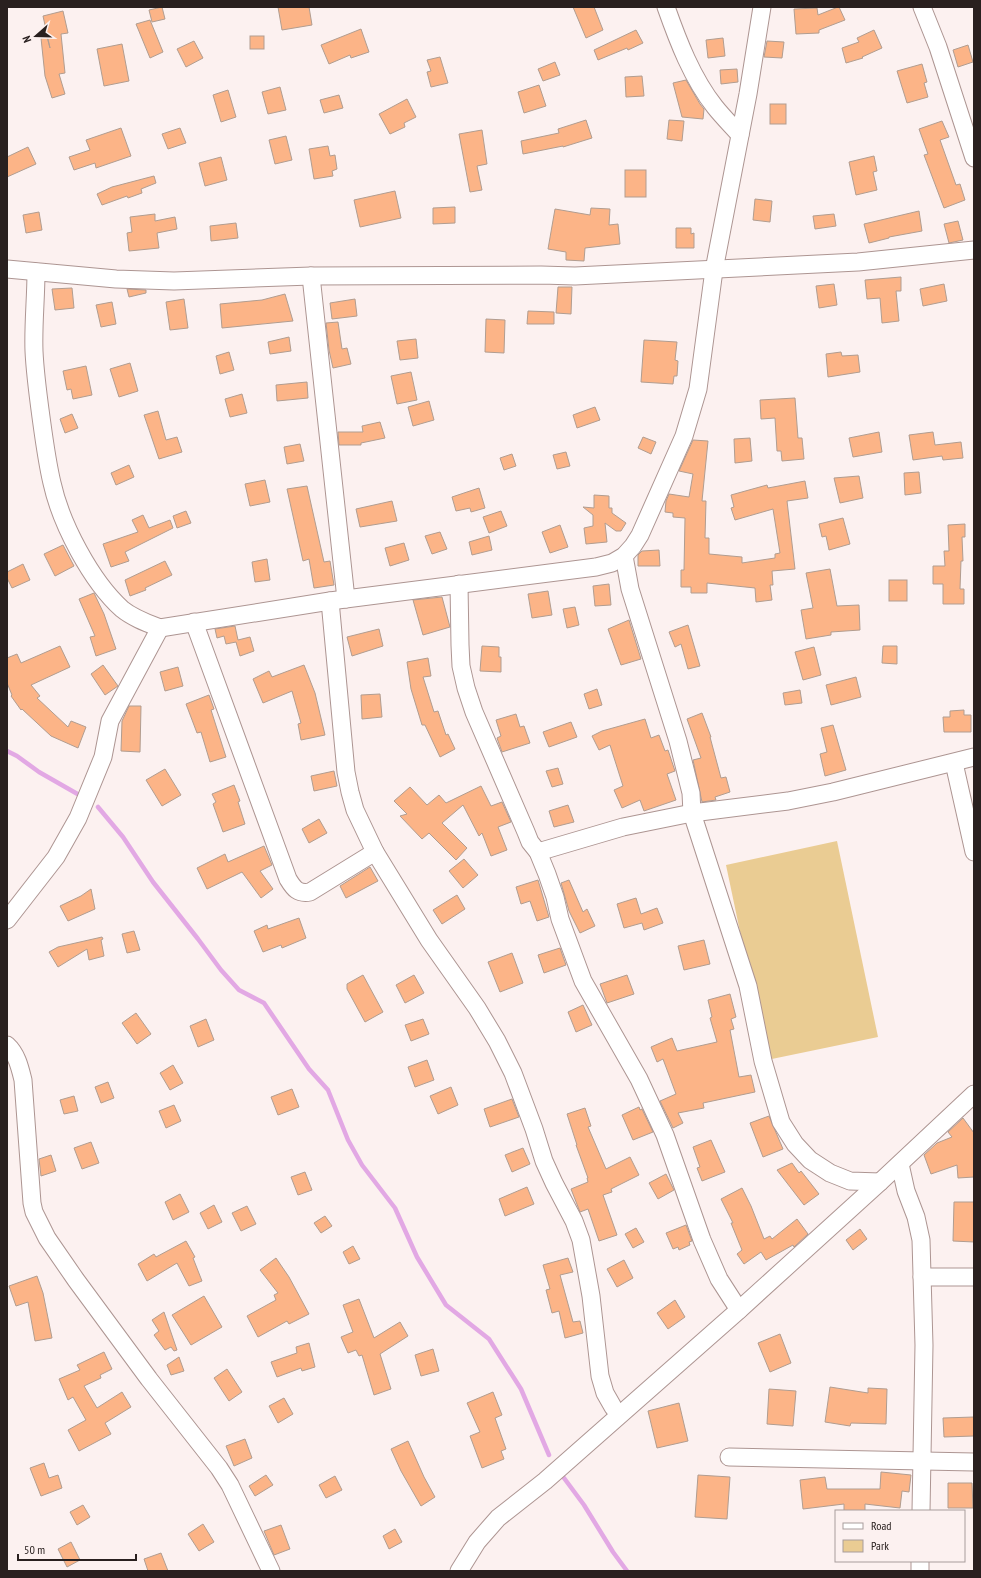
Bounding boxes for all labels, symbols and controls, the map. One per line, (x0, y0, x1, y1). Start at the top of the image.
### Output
north arrow (16, 16, 56, 56)
text: N (19, 34, 34, 45)
legend (835, 1510, 965, 1562)
text: Road (871, 1518, 891, 1533)
scale bar (18, 1536, 136, 1562)
text: Park (871, 1538, 889, 1553)
text: 50 m (24, 1542, 45, 1557)

